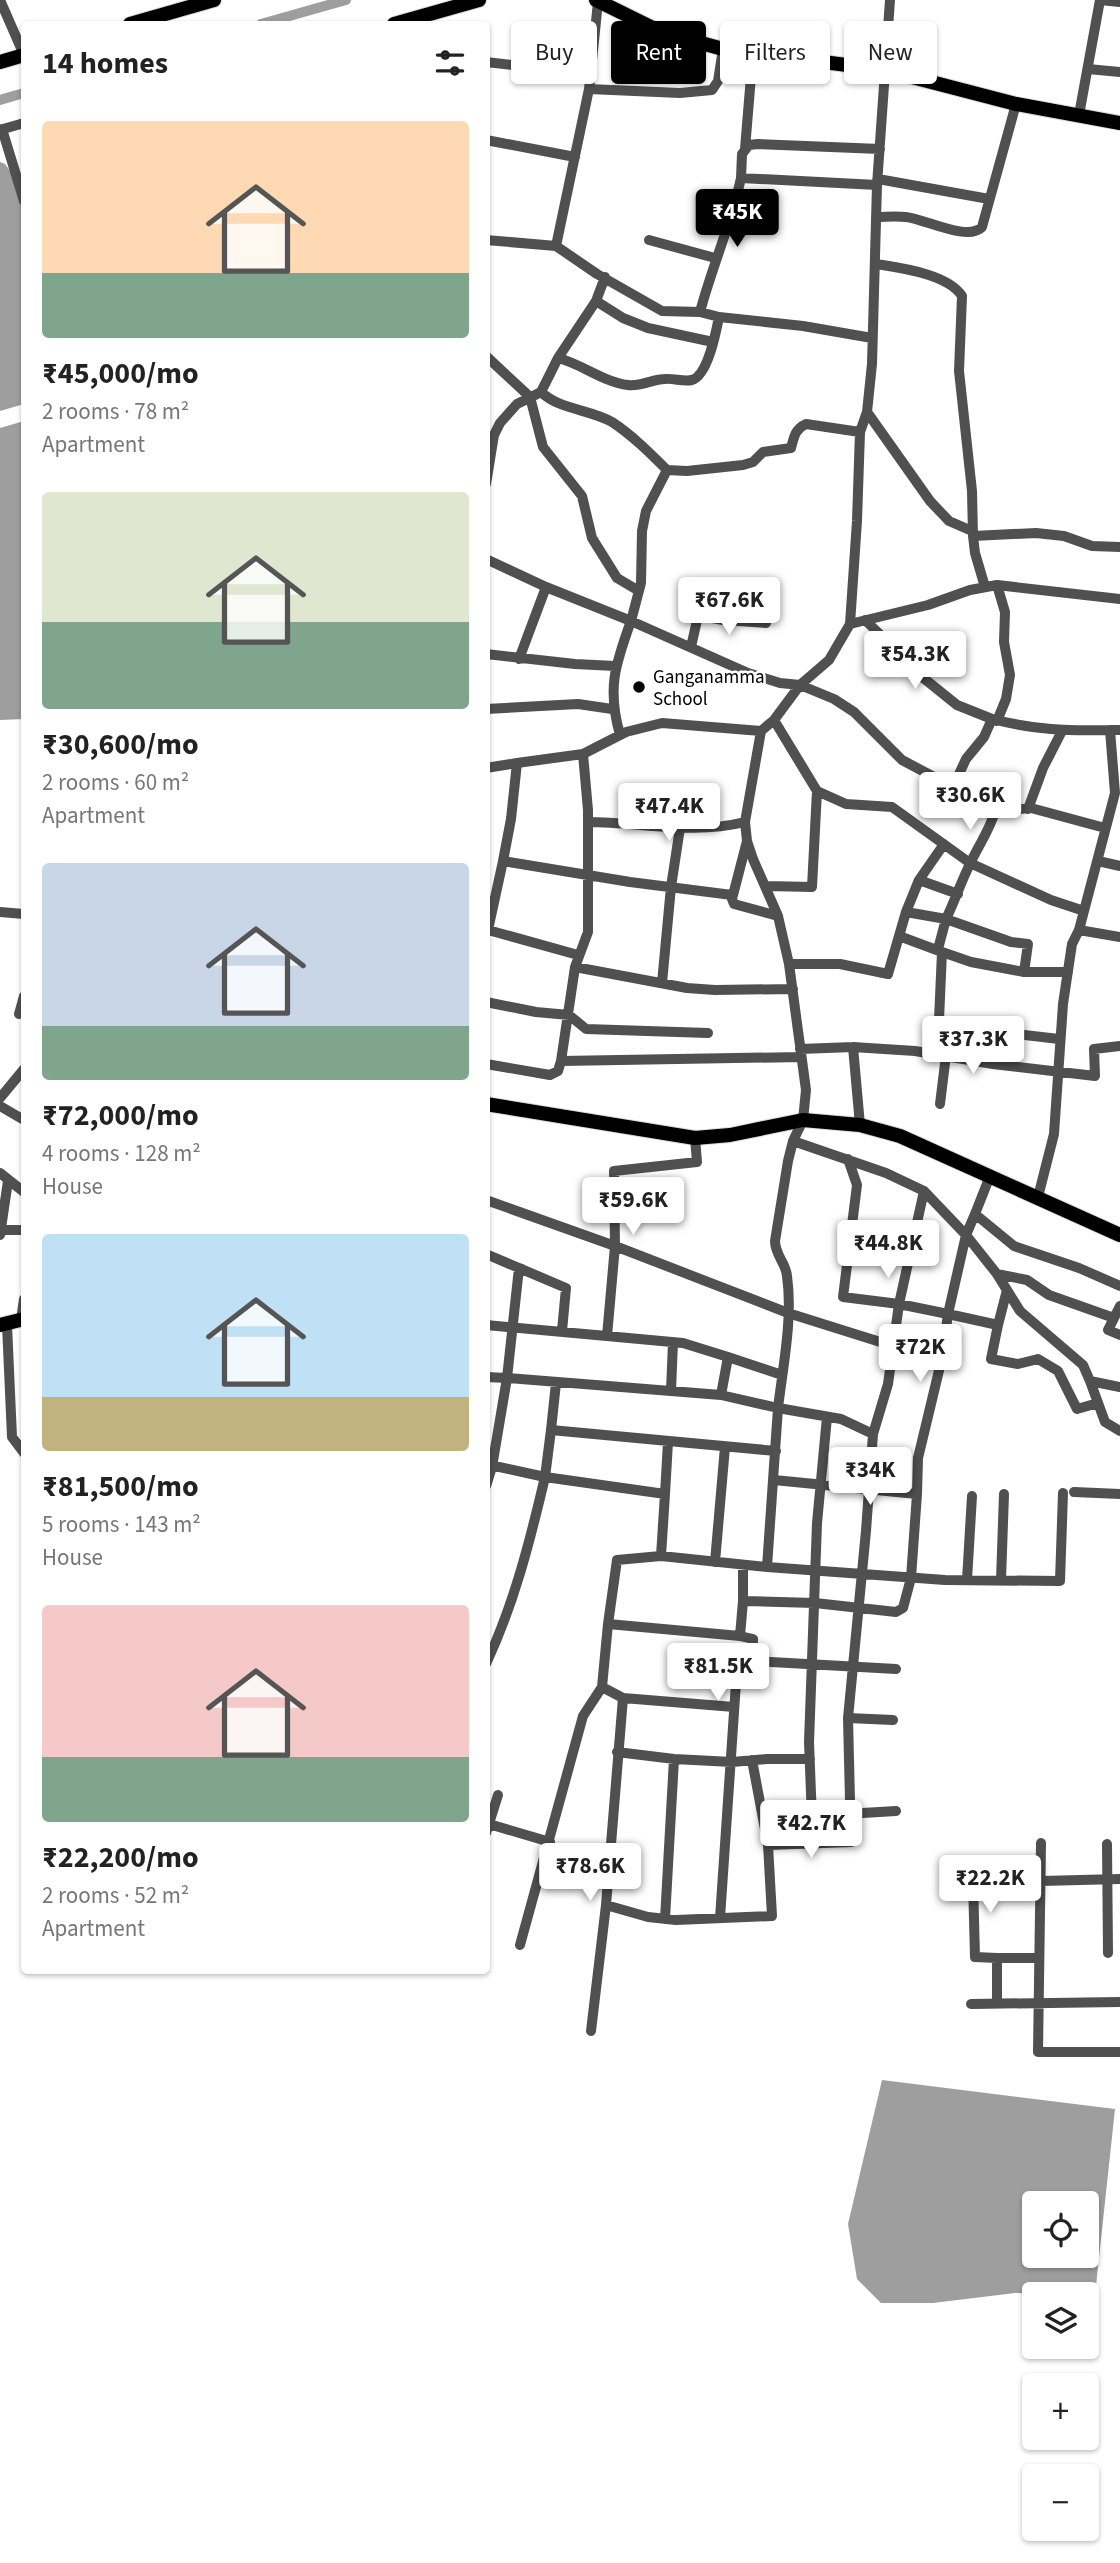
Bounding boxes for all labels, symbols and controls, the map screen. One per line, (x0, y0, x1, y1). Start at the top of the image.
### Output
chip: Buy (511, 21, 597, 84)
chip: Rent (611, 21, 706, 84)
chip: Filters (720, 21, 830, 84)
chip: New (844, 21, 937, 84)
text: 14 homes (42, 42, 168, 85)
icon: filters (431, 44, 469, 82)
icon: home (193, 166, 319, 292)
pin: ₹45K (696, 190, 778, 249)
text: ₹45K (712, 195, 762, 228)
text: ₹45,000/mo (42, 352, 199, 395)
text: 2 rooms · 78 m² (42, 395, 189, 428)
text: Apartment (42, 428, 145, 461)
icon: home (193, 537, 319, 663)
pin: ₹67.6K (672, 578, 786, 637)
text: ₹67.6K (694, 583, 764, 616)
pin: ₹54.3K (858, 632, 972, 691)
text: ₹54.3K (880, 637, 950, 670)
place label: Ganganamma School (653, 664, 765, 713)
marker: Ganganamma School (631, 679, 647, 695)
text: ₹30,600/mo (42, 723, 199, 766)
text: 2 rooms · 60 m² (42, 766, 189, 799)
pin: ₹30.6K (913, 772, 1027, 832)
text: ₹30.6K (935, 778, 1005, 811)
pin: ₹47.4K (612, 784, 726, 843)
text: ₹47.4K (634, 789, 704, 822)
text: Apartment (42, 799, 145, 832)
icon: home (193, 908, 319, 1034)
pin: ₹37.3K (916, 1016, 1030, 1076)
text: ₹37.3K (938, 1022, 1008, 1055)
text: ₹72,000/mo (42, 1094, 199, 1137)
text: 4 rooms · 128 m² (42, 1137, 201, 1170)
text: House (42, 1170, 103, 1203)
pin: ₹59.6K (576, 1178, 690, 1237)
text: ₹59.6K (598, 1183, 668, 1216)
pin: ₹44.8K (831, 1220, 945, 1280)
text: ₹44.8K (853, 1226, 923, 1259)
icon: home (193, 1279, 319, 1405)
pin: ₹72K (879, 1324, 961, 1384)
text: ₹72K (895, 1330, 945, 1363)
pin: ₹34K (829, 1448, 911, 1507)
text: ₹34K (845, 1453, 895, 1486)
text: ₹81,500/mo (42, 1465, 199, 1508)
text: 5 rooms · 143 m² (42, 1508, 201, 1541)
text: House (42, 1541, 103, 1574)
pin: ₹81.5K (661, 1644, 775, 1703)
text: ₹81.5K (683, 1649, 753, 1682)
icon: home (193, 1650, 319, 1776)
pin: ₹42.7K (754, 1800, 868, 1860)
text: ₹42.7K (776, 1806, 846, 1839)
text: ₹22,200/mo (42, 1836, 199, 1879)
pin: ₹78.6K (533, 1843, 647, 1903)
text: ₹78.6K (555, 1849, 625, 1882)
pin: ₹22.2K (933, 1856, 1047, 1915)
text: ₹22.2K (955, 1861, 1025, 1894)
text: 2 rooms · 52 m² (42, 1879, 189, 1912)
text: Apartment (42, 1912, 145, 1945)
map controls (1022, 2191, 1099, 2541)
button: locate (1022, 2191, 1099, 2268)
button: layers (1022, 2282, 1099, 2359)
button: + (1022, 2373, 1099, 2450)
button: − (1022, 2464, 1099, 2541)

